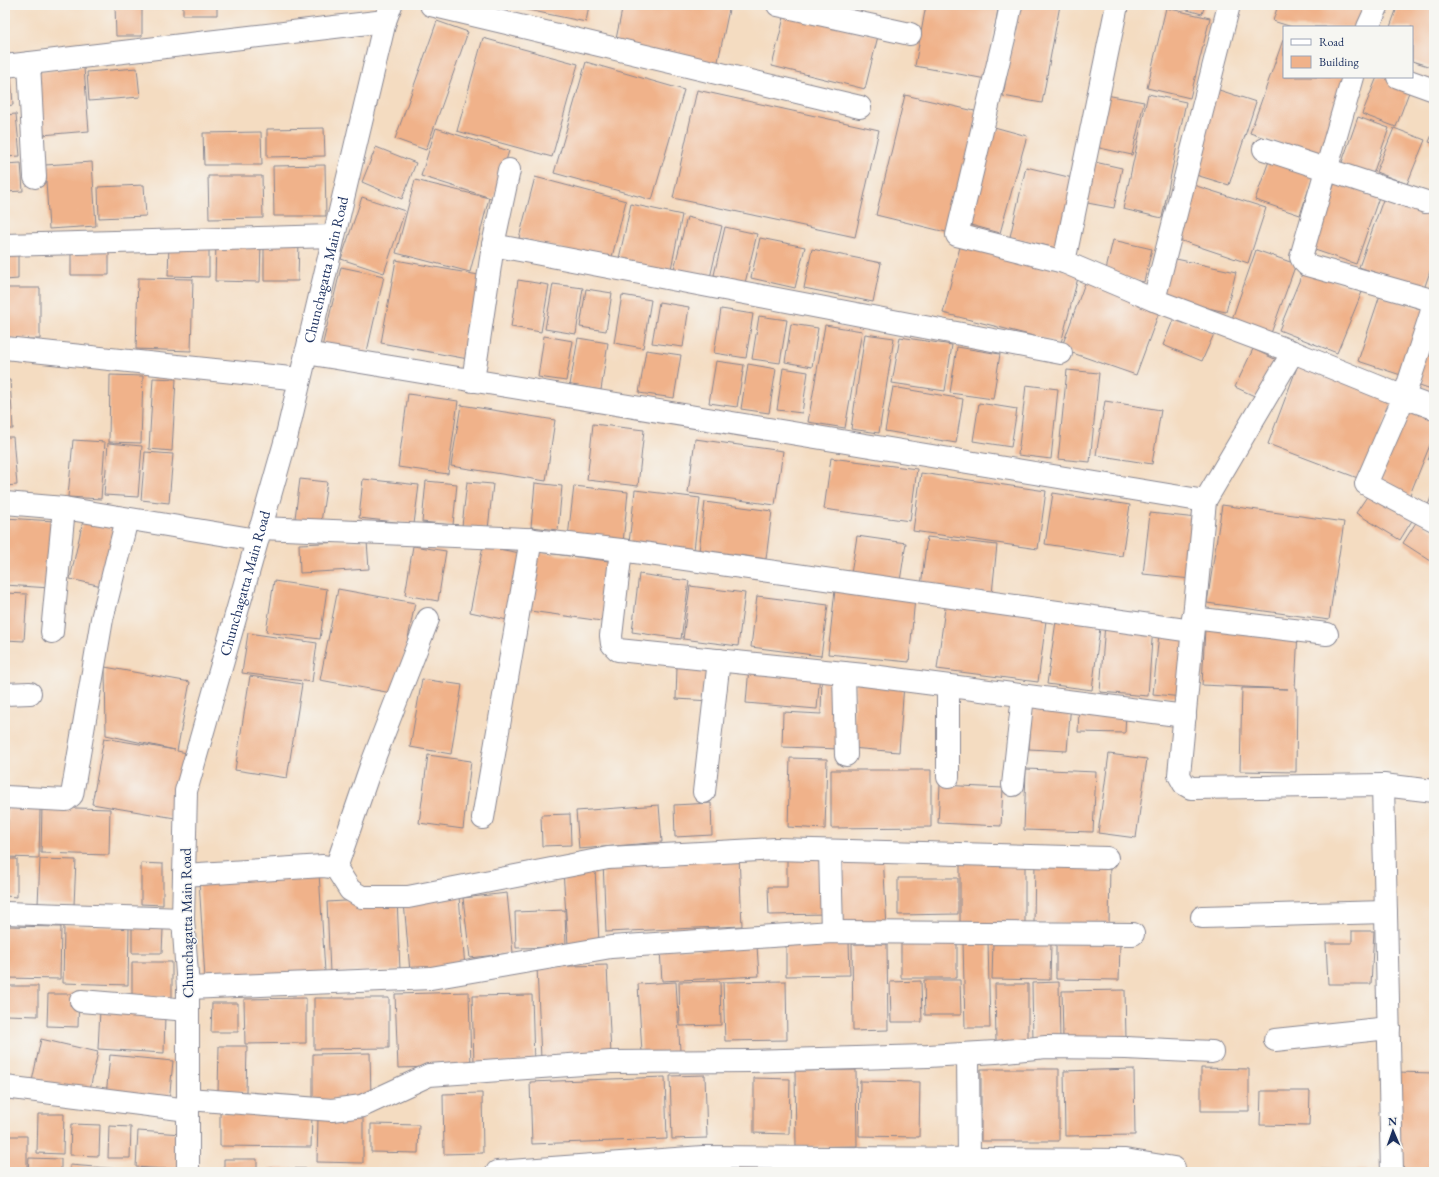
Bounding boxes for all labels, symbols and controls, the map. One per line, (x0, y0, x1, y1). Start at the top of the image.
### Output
legend (1283, 26, 1413, 78)
text: Road (1319, 34, 1345, 50)
text: Building (1319, 54, 1360, 70)
street label: Chunchagatta Main Road (299, 194, 352, 345)
street label: Chunchagatta Main Road (215, 508, 274, 658)
street label: Chunchagatta Main Road (176, 847, 197, 998)
north arrow (1373, 1111, 1413, 1151)
text: N (1388, 1114, 1397, 1128)

